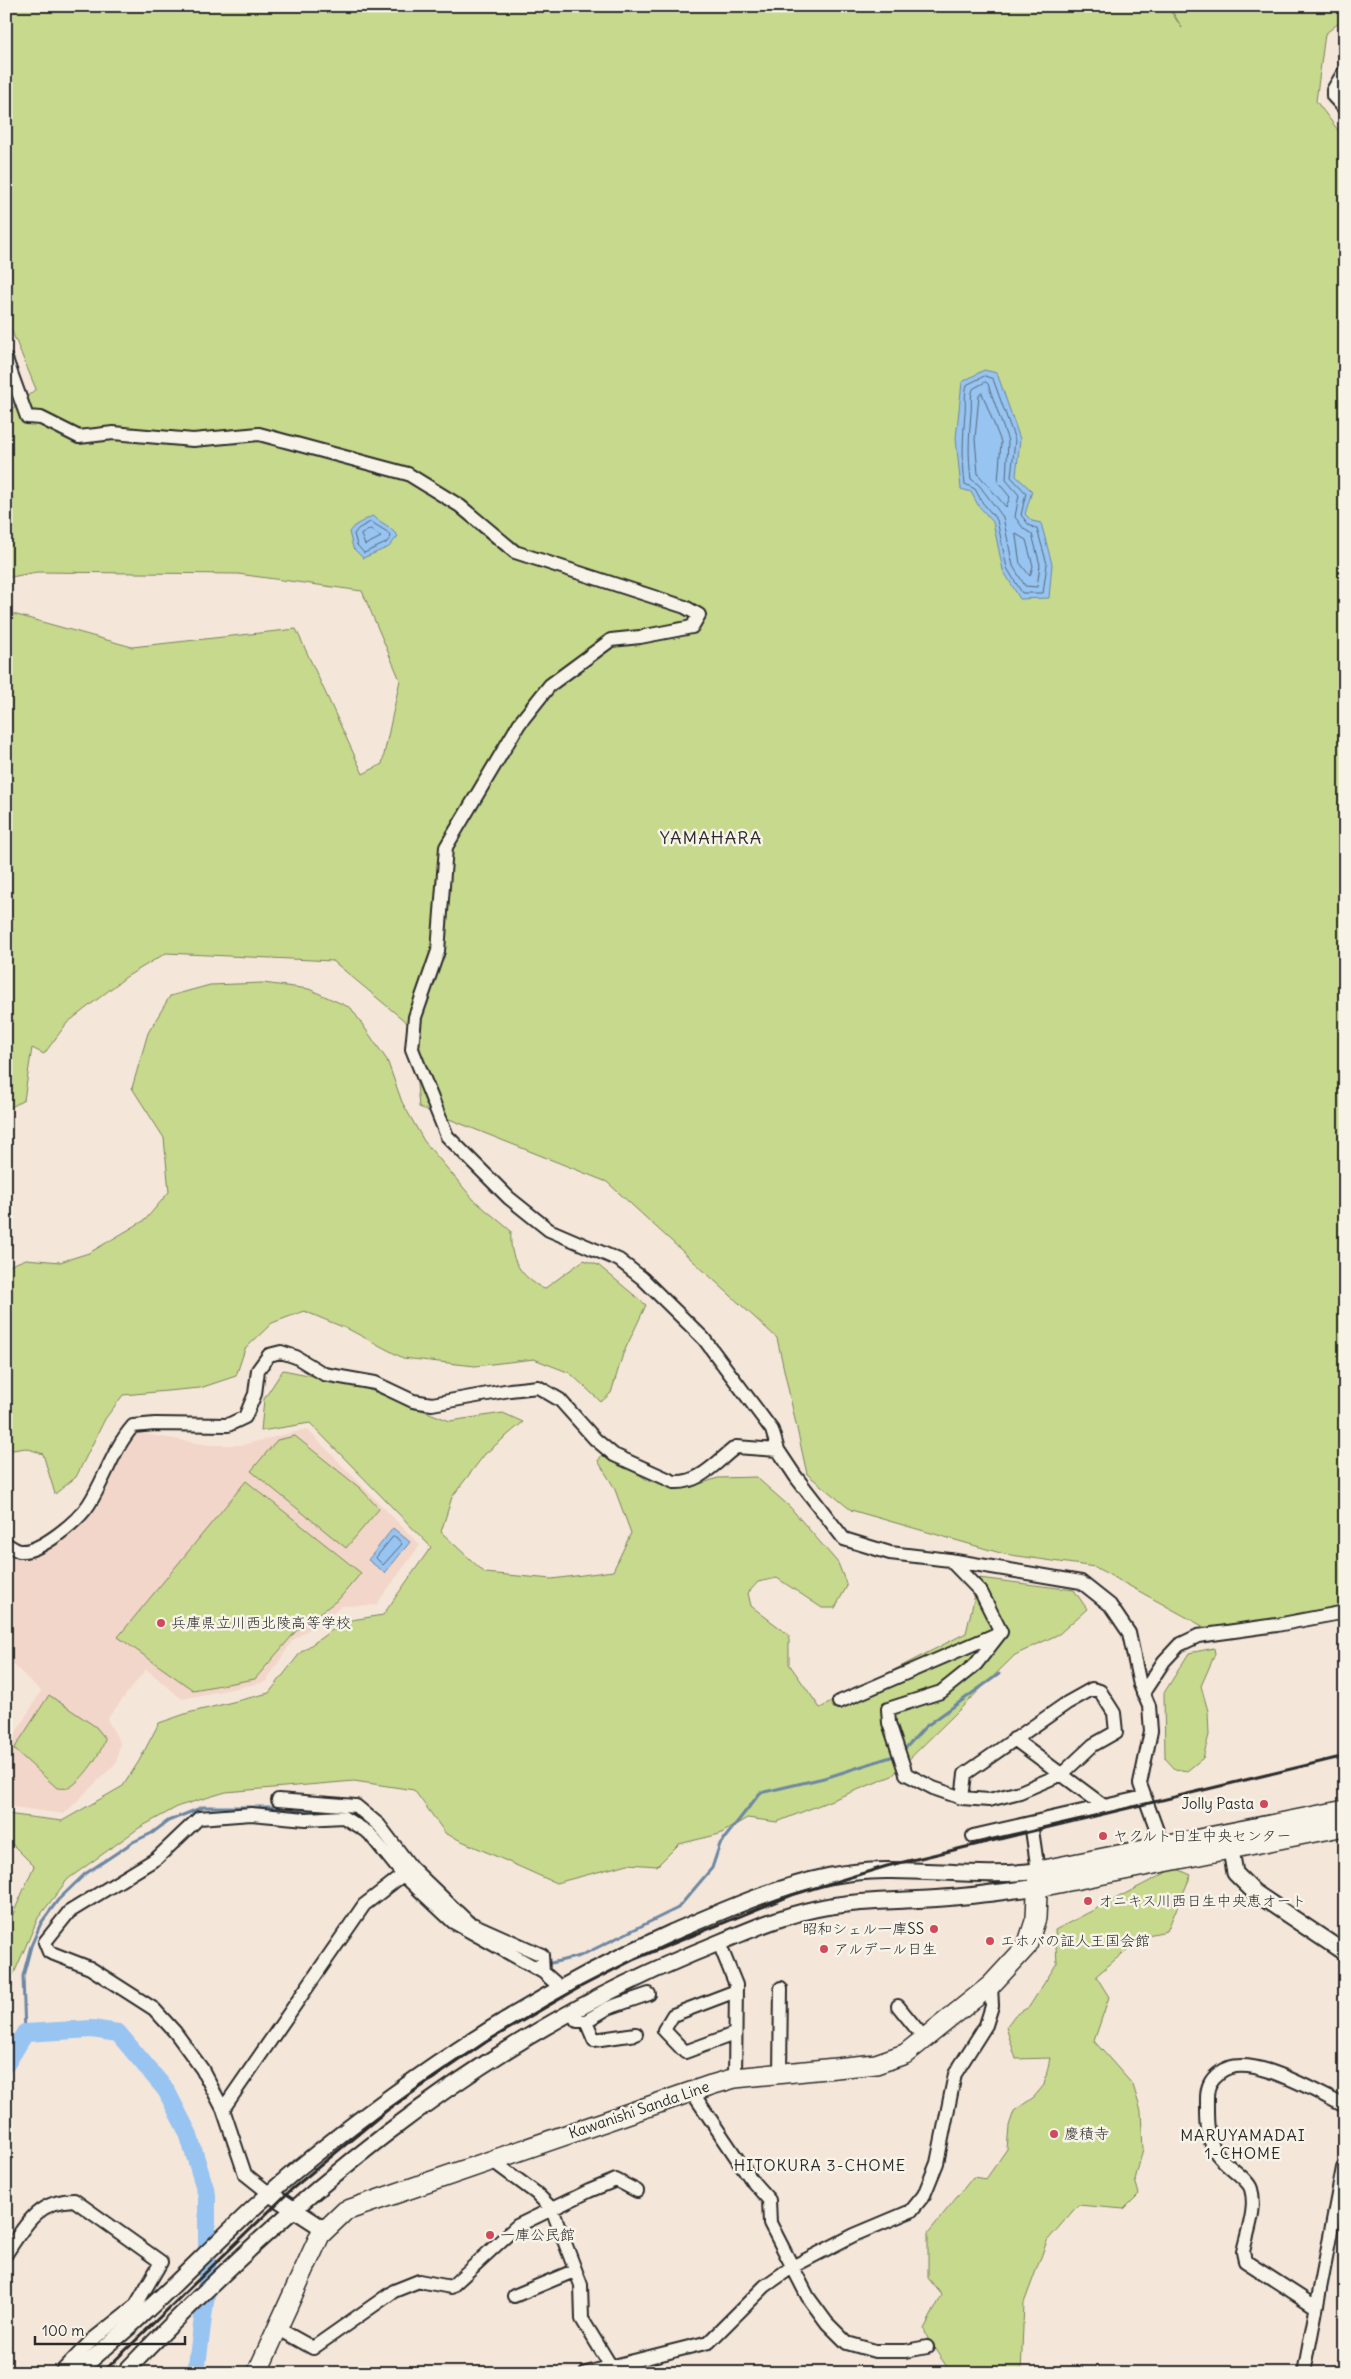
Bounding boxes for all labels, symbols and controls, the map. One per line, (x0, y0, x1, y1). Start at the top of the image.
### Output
district label: YAMAHARA (660, 826, 762, 849)
place label: 兵庫県立川西北陵高等学校 (171, 1613, 351, 1632)
marker: 兵庫県立川西北陵高等学校 (155, 1617, 167, 1629)
place label: Jolly Pasta (1182, 1794, 1254, 1813)
marker: Jolly Pasta (1258, 1798, 1270, 1810)
place label: ヤクルト日生中央センター (1113, 1826, 1292, 1845)
marker: ヤクルト日生中央センター (1097, 1830, 1109, 1842)
place label: オニキス川西日生中央恵オート (1098, 1891, 1307, 1910)
marker: オニキス川西日生中央恵オート (1082, 1895, 1094, 1907)
place label: 昭和シェル一庫SS (802, 1919, 924, 1938)
marker: 昭和シェル一庫SS (928, 1923, 940, 1935)
place label: エホバの証人王国会館 (1000, 1931, 1150, 1950)
marker: エホバの証人王国会館 (984, 1935, 996, 1947)
place label: アルデール日生 (834, 1939, 937, 1958)
marker: アルデール日生 (818, 1943, 830, 1955)
street label: Kawanishi Sanda Line (566, 2077, 712, 2143)
place label: 慶積寺 (1064, 2124, 1109, 2143)
district label: MARUYAMADAI 1-CHOME (1180, 2125, 1306, 2163)
marker: 慶積寺 (1048, 2128, 1060, 2140)
district label: HITOKURA 3-CHOME (734, 2155, 906, 2175)
place label: 一庫公民館 (500, 2225, 575, 2244)
marker: 一庫公民館 (484, 2229, 496, 2241)
scale bar (35, 2314, 185, 2346)
text: 100 m (42, 2321, 84, 2340)

